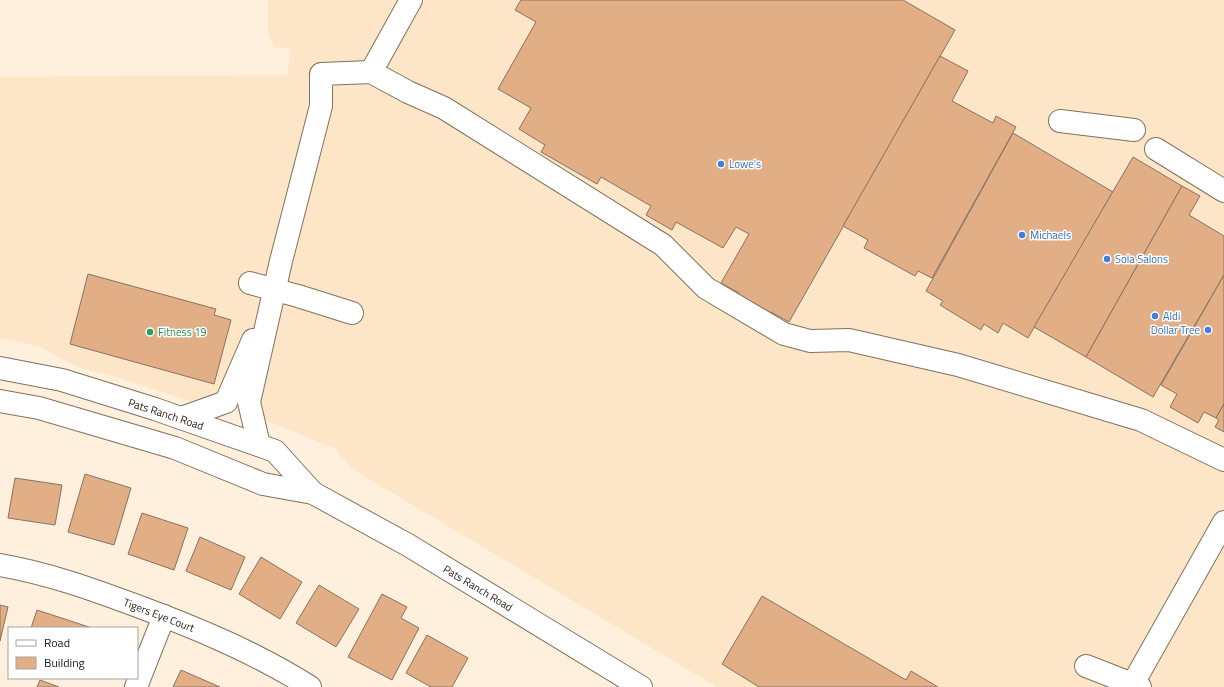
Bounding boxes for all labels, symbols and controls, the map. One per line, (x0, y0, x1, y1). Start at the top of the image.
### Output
place label: Lowe's (729, 156, 761, 172)
marker: Lowe's (716, 159, 726, 169)
place label: Michaels (1030, 227, 1071, 243)
marker: Michaels (1017, 230, 1027, 240)
place label: Sola Salons (1115, 251, 1168, 267)
marker: Sola Salons (1102, 254, 1112, 264)
place label: Aldi (1163, 308, 1180, 324)
marker: Aldi (1150, 311, 1160, 321)
place label: Dollar Tree (1151, 322, 1200, 338)
place label: Fitness 19 (158, 324, 207, 340)
marker: Dollar Tree (1203, 325, 1213, 335)
marker: Fitness 19 (145, 327, 155, 337)
street label: Pats Ranch Road (126, 394, 206, 434)
street label: Pats Ranch Road (440, 561, 516, 615)
street label: Tigers Eye Court (121, 594, 197, 636)
legend (8, 627, 138, 679)
text: Road (44, 633, 70, 652)
text: Building (44, 653, 85, 672)

